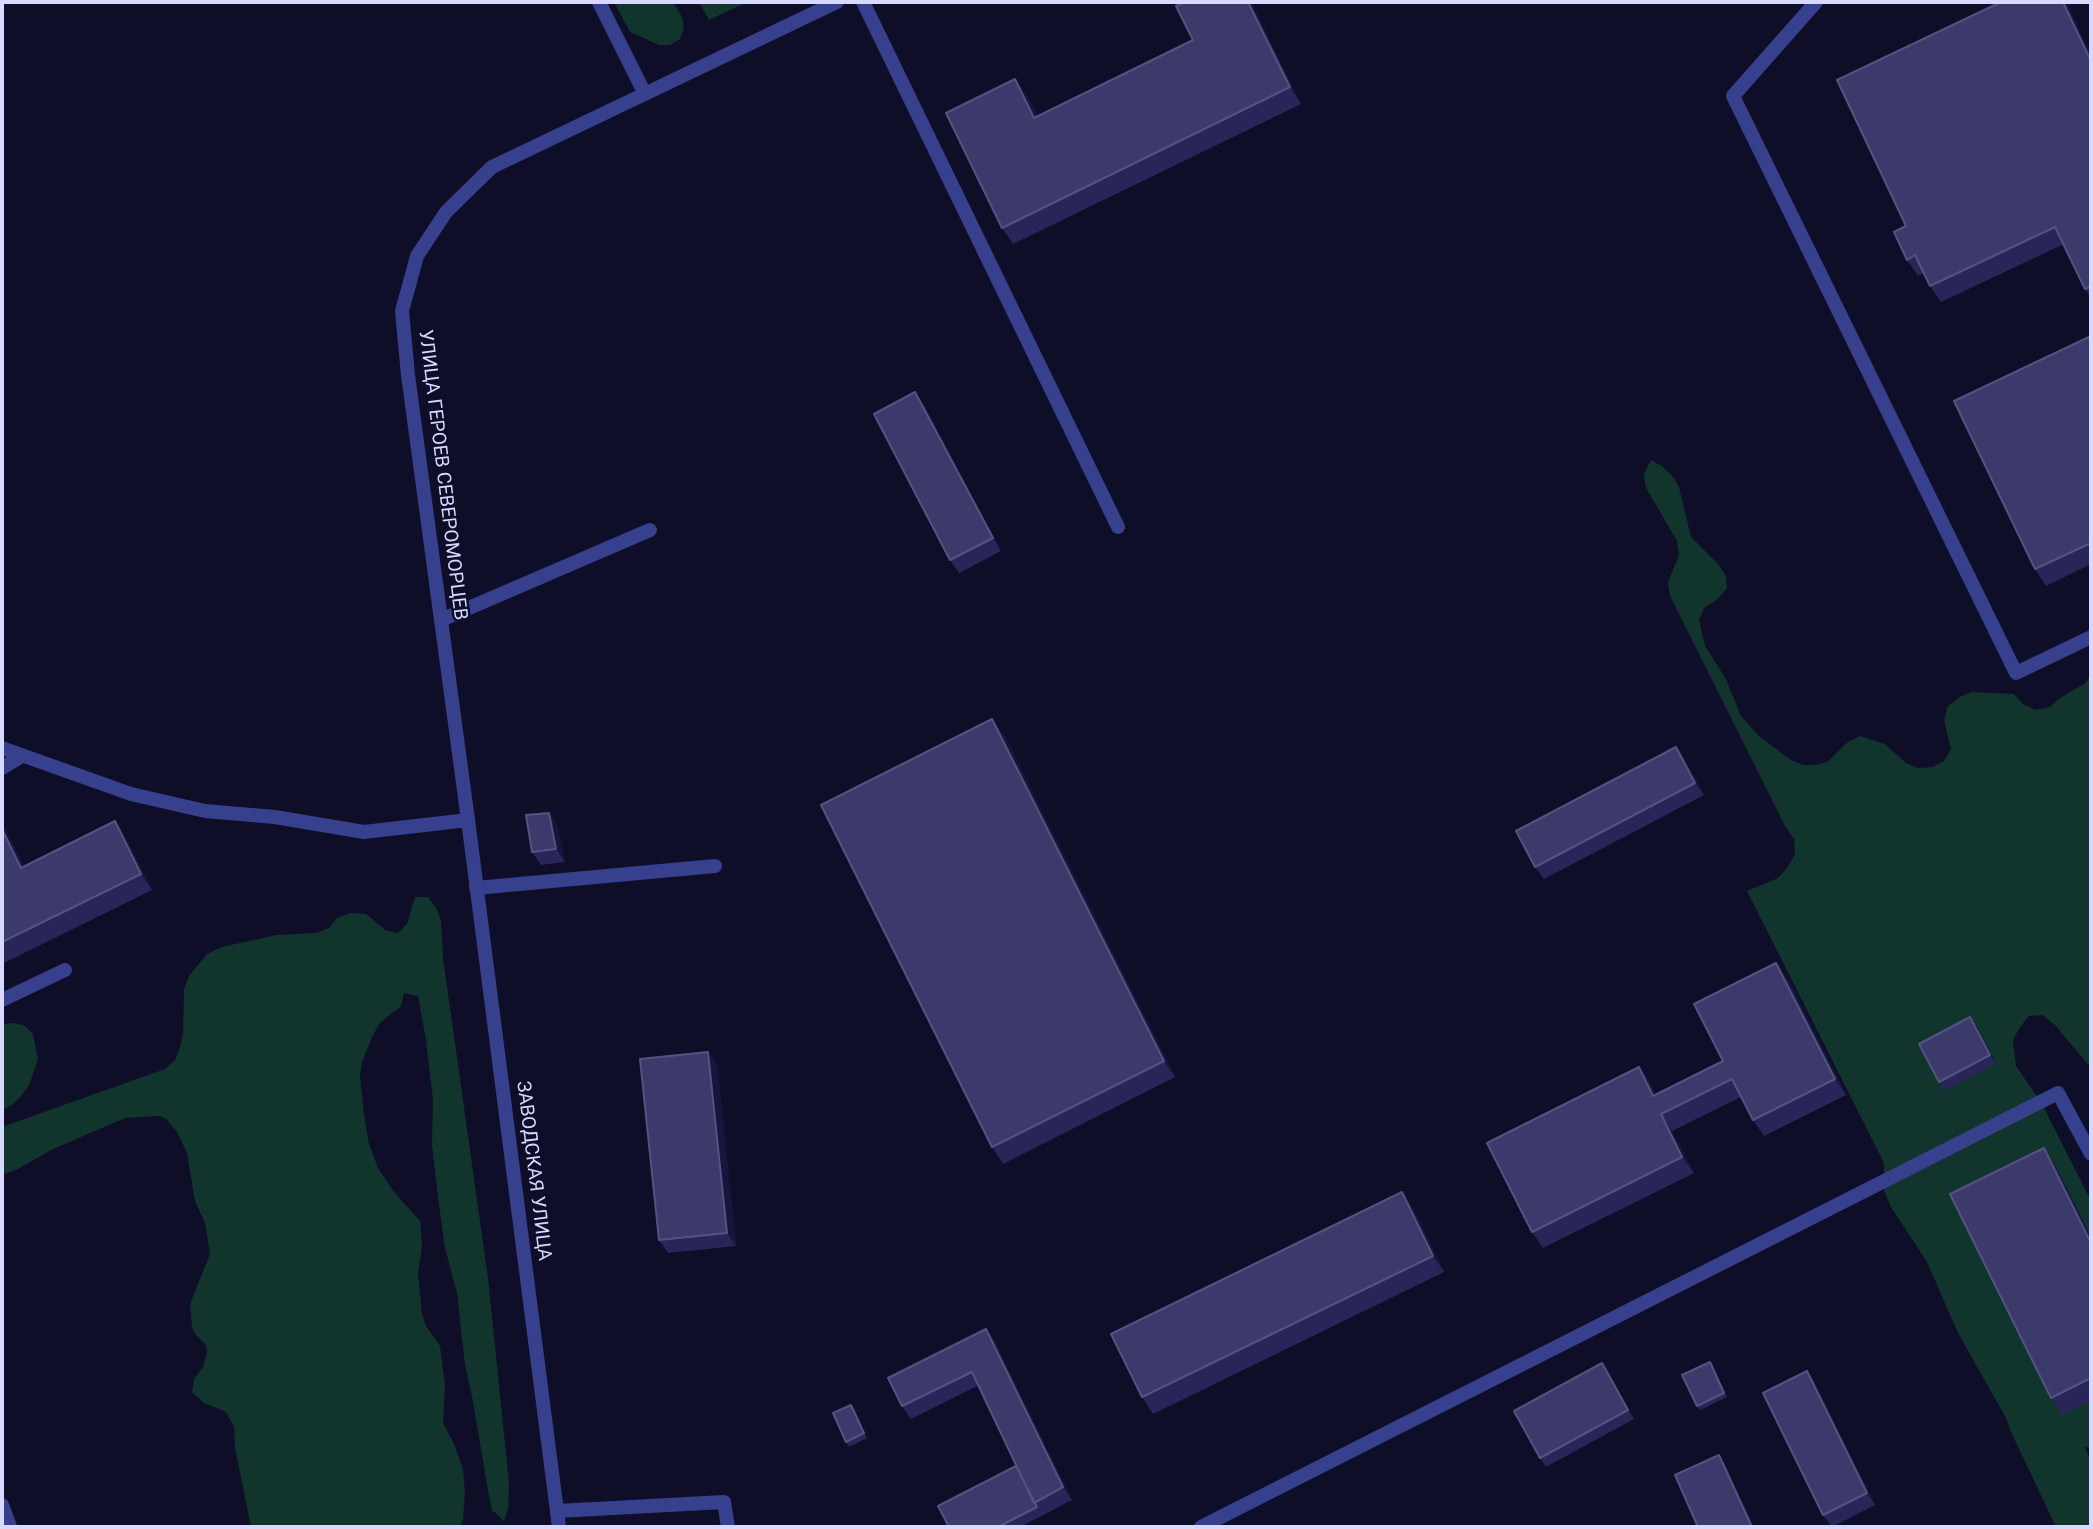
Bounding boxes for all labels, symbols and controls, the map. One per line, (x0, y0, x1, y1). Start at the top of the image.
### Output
street label: УЛИЦА ГЕРОЕВ СЕВЕРОМОРЦЕВ (413, 328, 471, 622)
street label: ЗАВОДСКАЯ УЛИЦА (511, 1080, 555, 1262)

